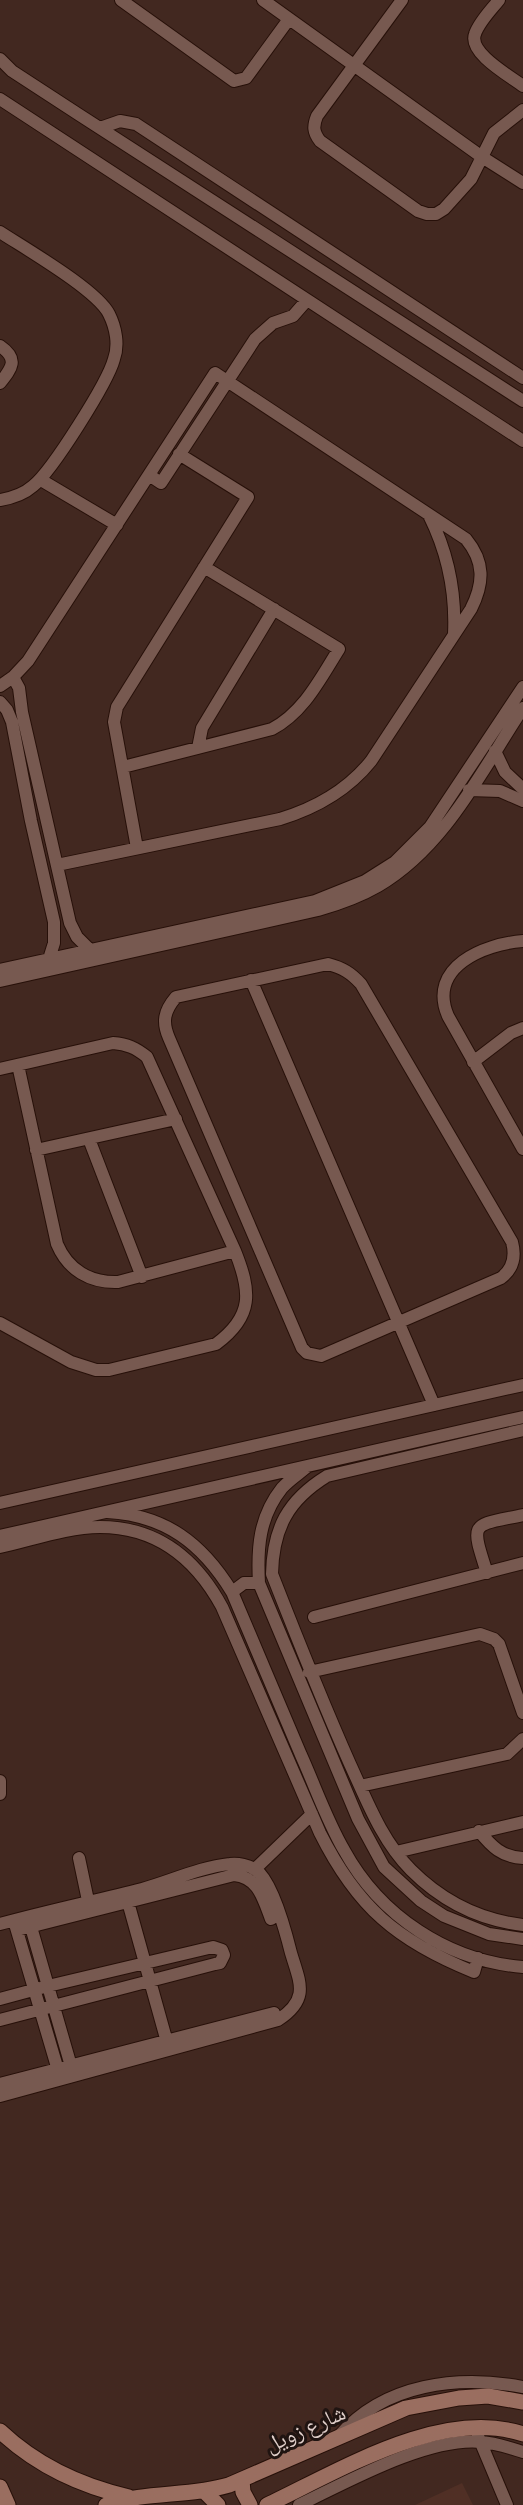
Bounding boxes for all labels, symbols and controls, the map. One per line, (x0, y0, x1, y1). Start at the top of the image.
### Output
street label: شارع زويل (260, 2398, 350, 2458)

